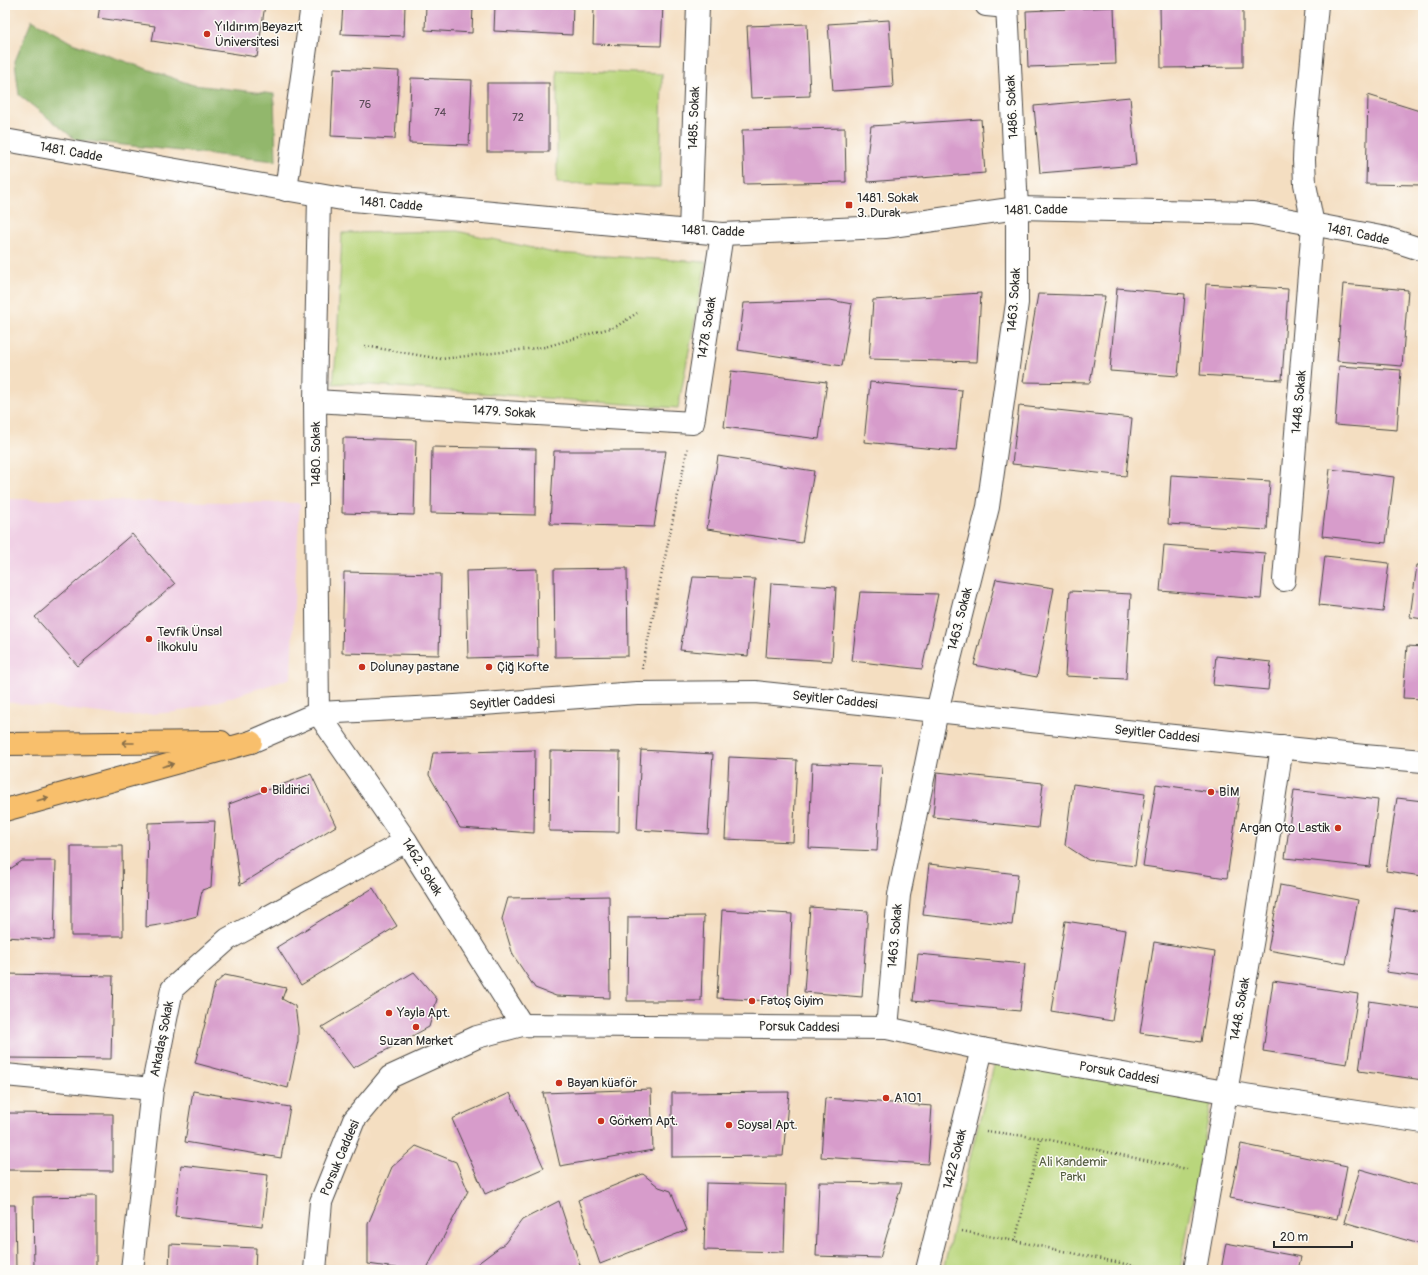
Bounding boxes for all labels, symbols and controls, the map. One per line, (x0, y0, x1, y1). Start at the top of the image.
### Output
place label: Yıldırım Beyazıt Üniversitesi (214, 19, 303, 50)
marker: Yıldırım Beyazıt Üniversitesi (202, 29, 212, 39)
street label: 1486. Sokak (1002, 74, 1022, 139)
street label: 1485. Sokak (685, 85, 703, 150)
house number: 76 (359, 98, 371, 111)
house number: 74 (434, 106, 447, 119)
house number: 72 (512, 111, 524, 124)
street label: 1481. Cadde (38, 139, 104, 165)
place label: 1481. Sokak 3. Durak (857, 190, 919, 221)
street label: 1481. Cadde (359, 193, 424, 215)
marker: 1481. Sokak 3. Durak (844, 200, 854, 210)
street label: 1481. Cadde (1004, 201, 1068, 219)
street label: 1481. Cadde (1325, 220, 1391, 249)
street label: 1481. Cadde (681, 222, 745, 240)
street label: 1463. Sokak (1004, 267, 1024, 333)
street label: 1478. Sokak (694, 295, 720, 360)
street label: 1448. Sokak (1288, 369, 1310, 434)
street label: 1479. Sokak (472, 402, 537, 422)
street label: 1480. Sokak (308, 421, 324, 487)
street label: 1463. Sokak (944, 585, 976, 652)
place label: Tevfik Ünsal İlkokulu (157, 624, 222, 655)
marker: Tevfik Ünsal İlkokulu (144, 634, 154, 644)
place label: Dolunay pastane (370, 659, 460, 675)
place label: Çiğ Kofte (497, 659, 549, 675)
marker: Dolunay pastane (357, 662, 367, 672)
marker: Çiğ Kofte (484, 662, 494, 672)
street label: Seyitler Caddesi (792, 688, 878, 712)
street label: Seyitler Caddesi (469, 691, 555, 713)
street label: Seyitler Caddesi (1114, 722, 1200, 746)
one-way arrow (122, 739, 135, 747)
one-way arrow (161, 761, 174, 768)
place label: Bildirici (272, 782, 309, 798)
place label: BİM (1219, 784, 1239, 800)
marker: Bildirici (259, 785, 269, 795)
marker: BİM (1206, 787, 1216, 797)
one-way arrow (36, 795, 49, 803)
place label: Argan Oto Lastik (1239, 820, 1331, 836)
marker: Argan Oto Lastik (1333, 823, 1343, 833)
street label: 1462. Sokak (398, 835, 446, 899)
street label: 1463. Sokak (884, 903, 906, 969)
street label: 1448. Sokak (1227, 976, 1254, 1042)
place label: Fatoş Giyim (760, 993, 824, 1009)
marker: Fatoş Giyim (747, 996, 757, 1006)
street label: Arkadaş Sokak (147, 999, 177, 1078)
place label: Yayla Apt. (396, 1005, 450, 1021)
marker: Yayla Apt. (384, 1008, 394, 1018)
street label: Porsuk Caddesi (759, 1018, 839, 1036)
marker: Suzan Market (411, 1022, 421, 1032)
place label: Suzan Market (379, 1033, 454, 1049)
street label: Porsuk Caddesi (1078, 1058, 1160, 1088)
place label: Bayan küaför (567, 1075, 637, 1091)
marker: Bayan küaför (554, 1078, 564, 1088)
place label: A101 (894, 1090, 921, 1106)
marker: A101 (881, 1093, 891, 1103)
place label: Görkem Apt. (609, 1113, 678, 1129)
marker: Görkem Apt. (596, 1116, 606, 1126)
place label: Soysal Apt. (737, 1117, 798, 1133)
street label: Porsuk Caddesi (317, 1118, 363, 1198)
marker: Soysal Apt. (724, 1120, 734, 1130)
street label: 1422 Sokak (940, 1127, 970, 1191)
park label: Ali Kandemir Parkı (1039, 1154, 1108, 1185)
scale bar (1274, 1223, 1352, 1249)
text: 20 m (1280, 1230, 1309, 1245)

